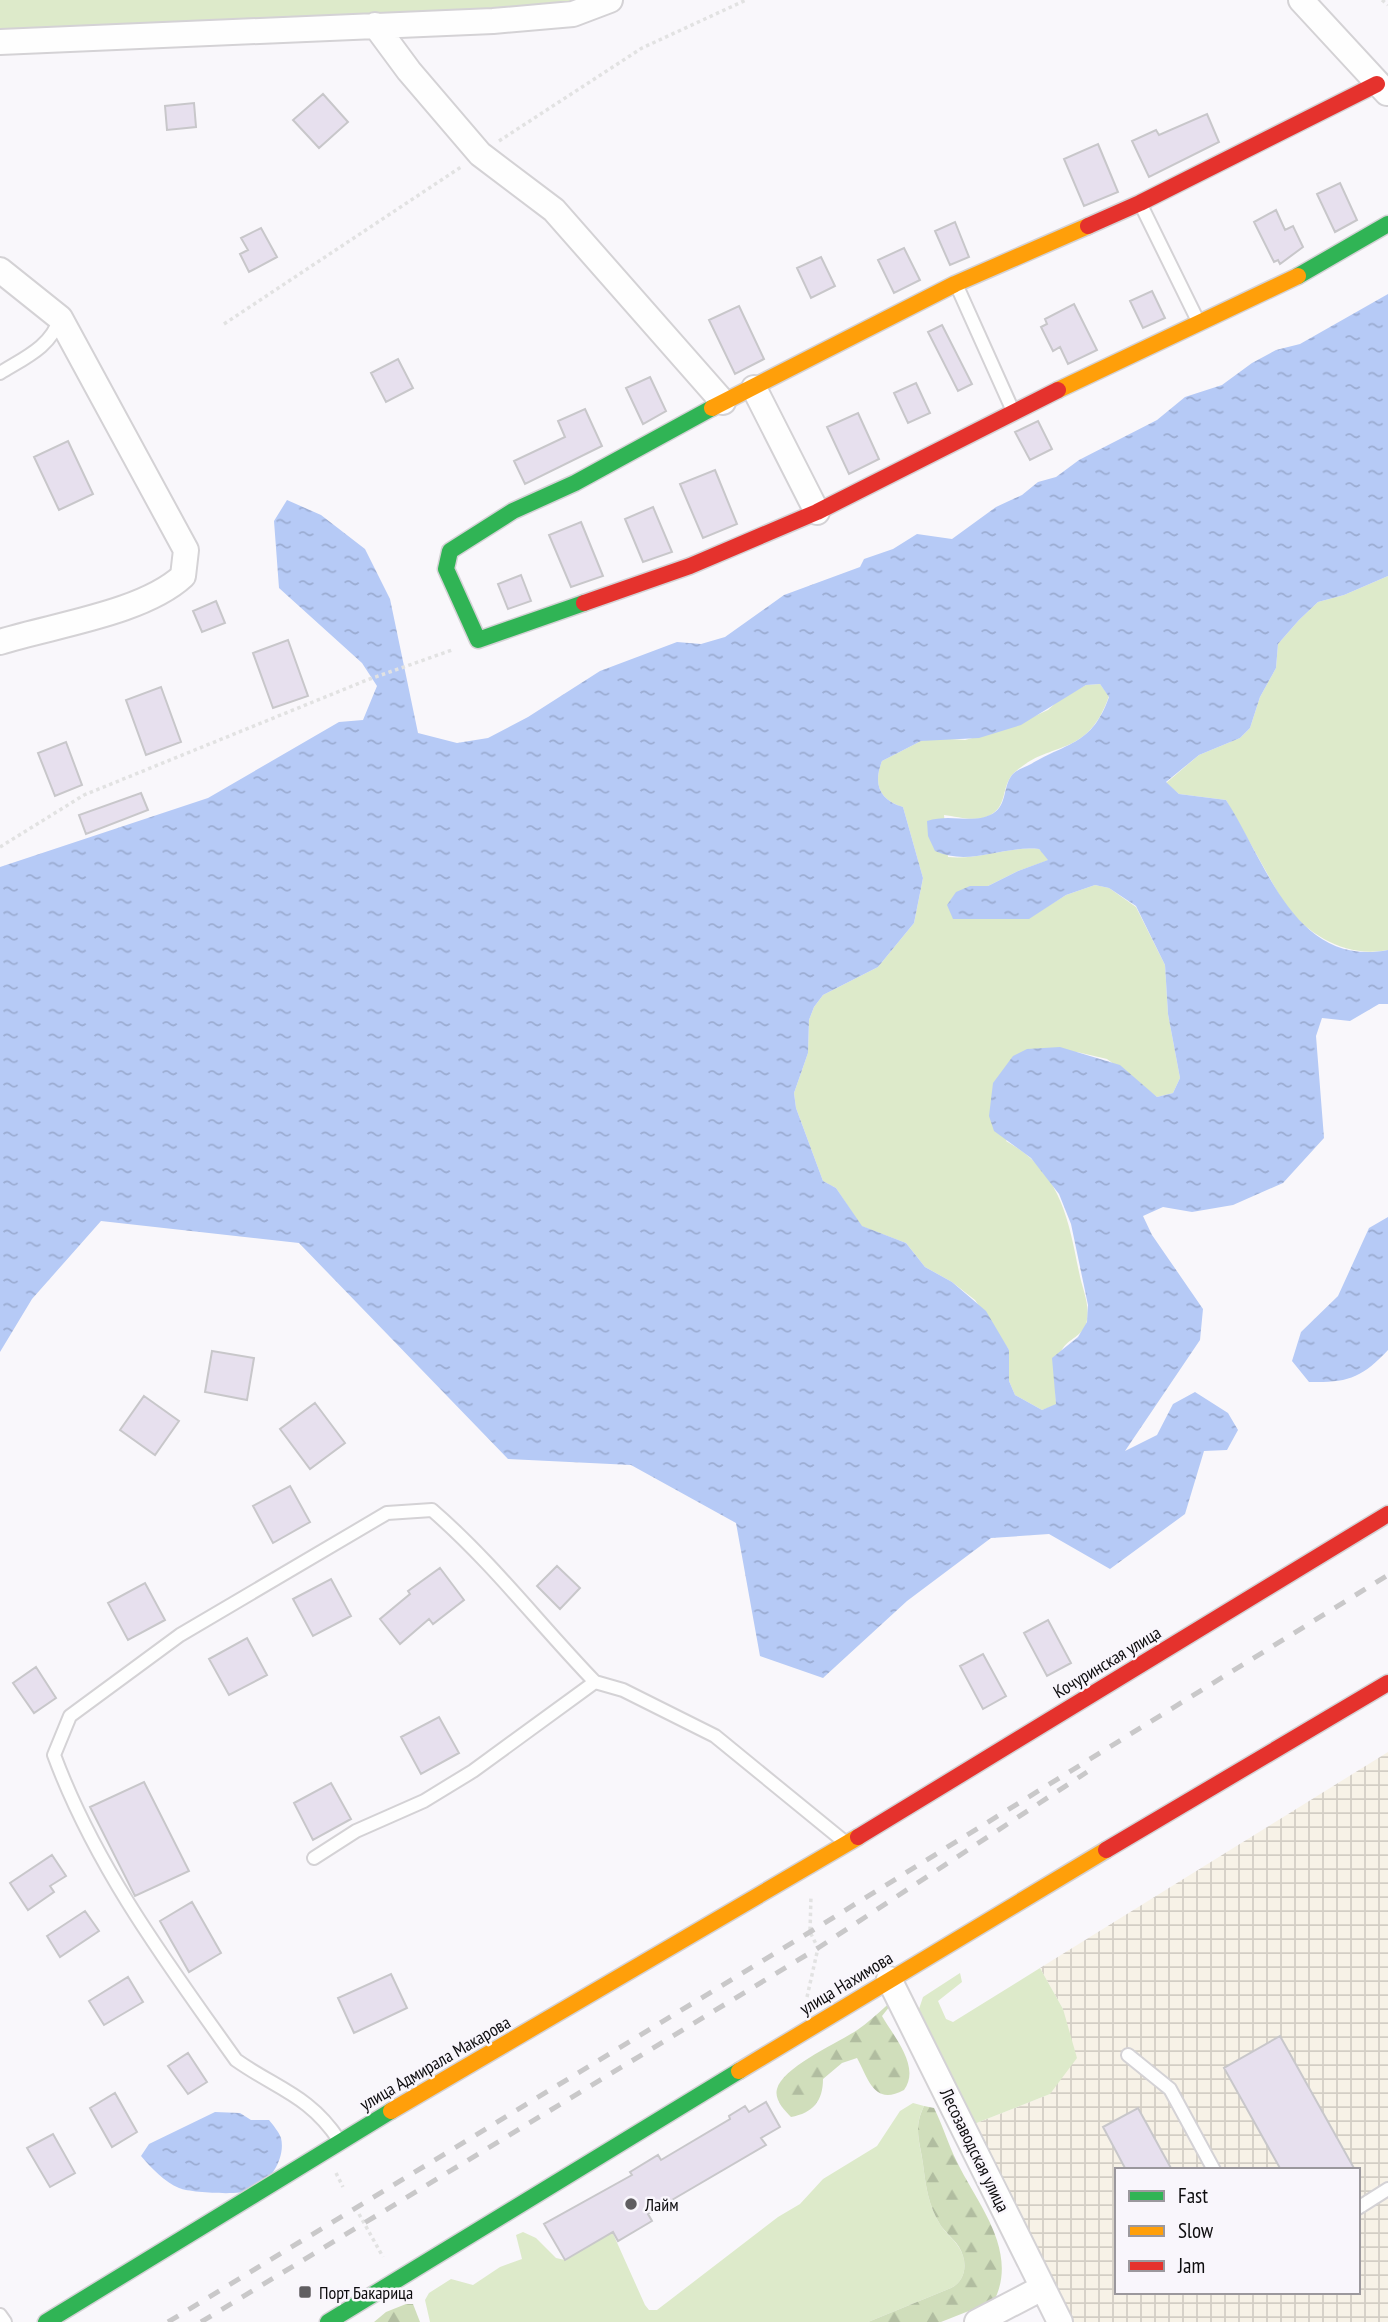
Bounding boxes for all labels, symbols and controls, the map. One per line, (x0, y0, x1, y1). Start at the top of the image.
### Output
street label: Кочуринская улица (1049, 1621, 1165, 1703)
street label: улица Нахимова (795, 1946, 897, 2020)
street label: улица Адмирала Макарова (356, 2011, 514, 2115)
street label: Лесозаводская улица (935, 2083, 1015, 2216)
legend (1115, 2168, 1360, 2294)
text: Fast (1178, 2182, 1208, 2209)
place label: Лайм (644, 2193, 679, 2216)
marker: Лайм (623, 2196, 639, 2212)
text: Slow (1178, 2217, 1214, 2244)
text: Jam (1177, 2252, 1205, 2279)
place label: Порт Бакарица (319, 2281, 413, 2304)
marker: Порт Бакарица (297, 2284, 313, 2300)

